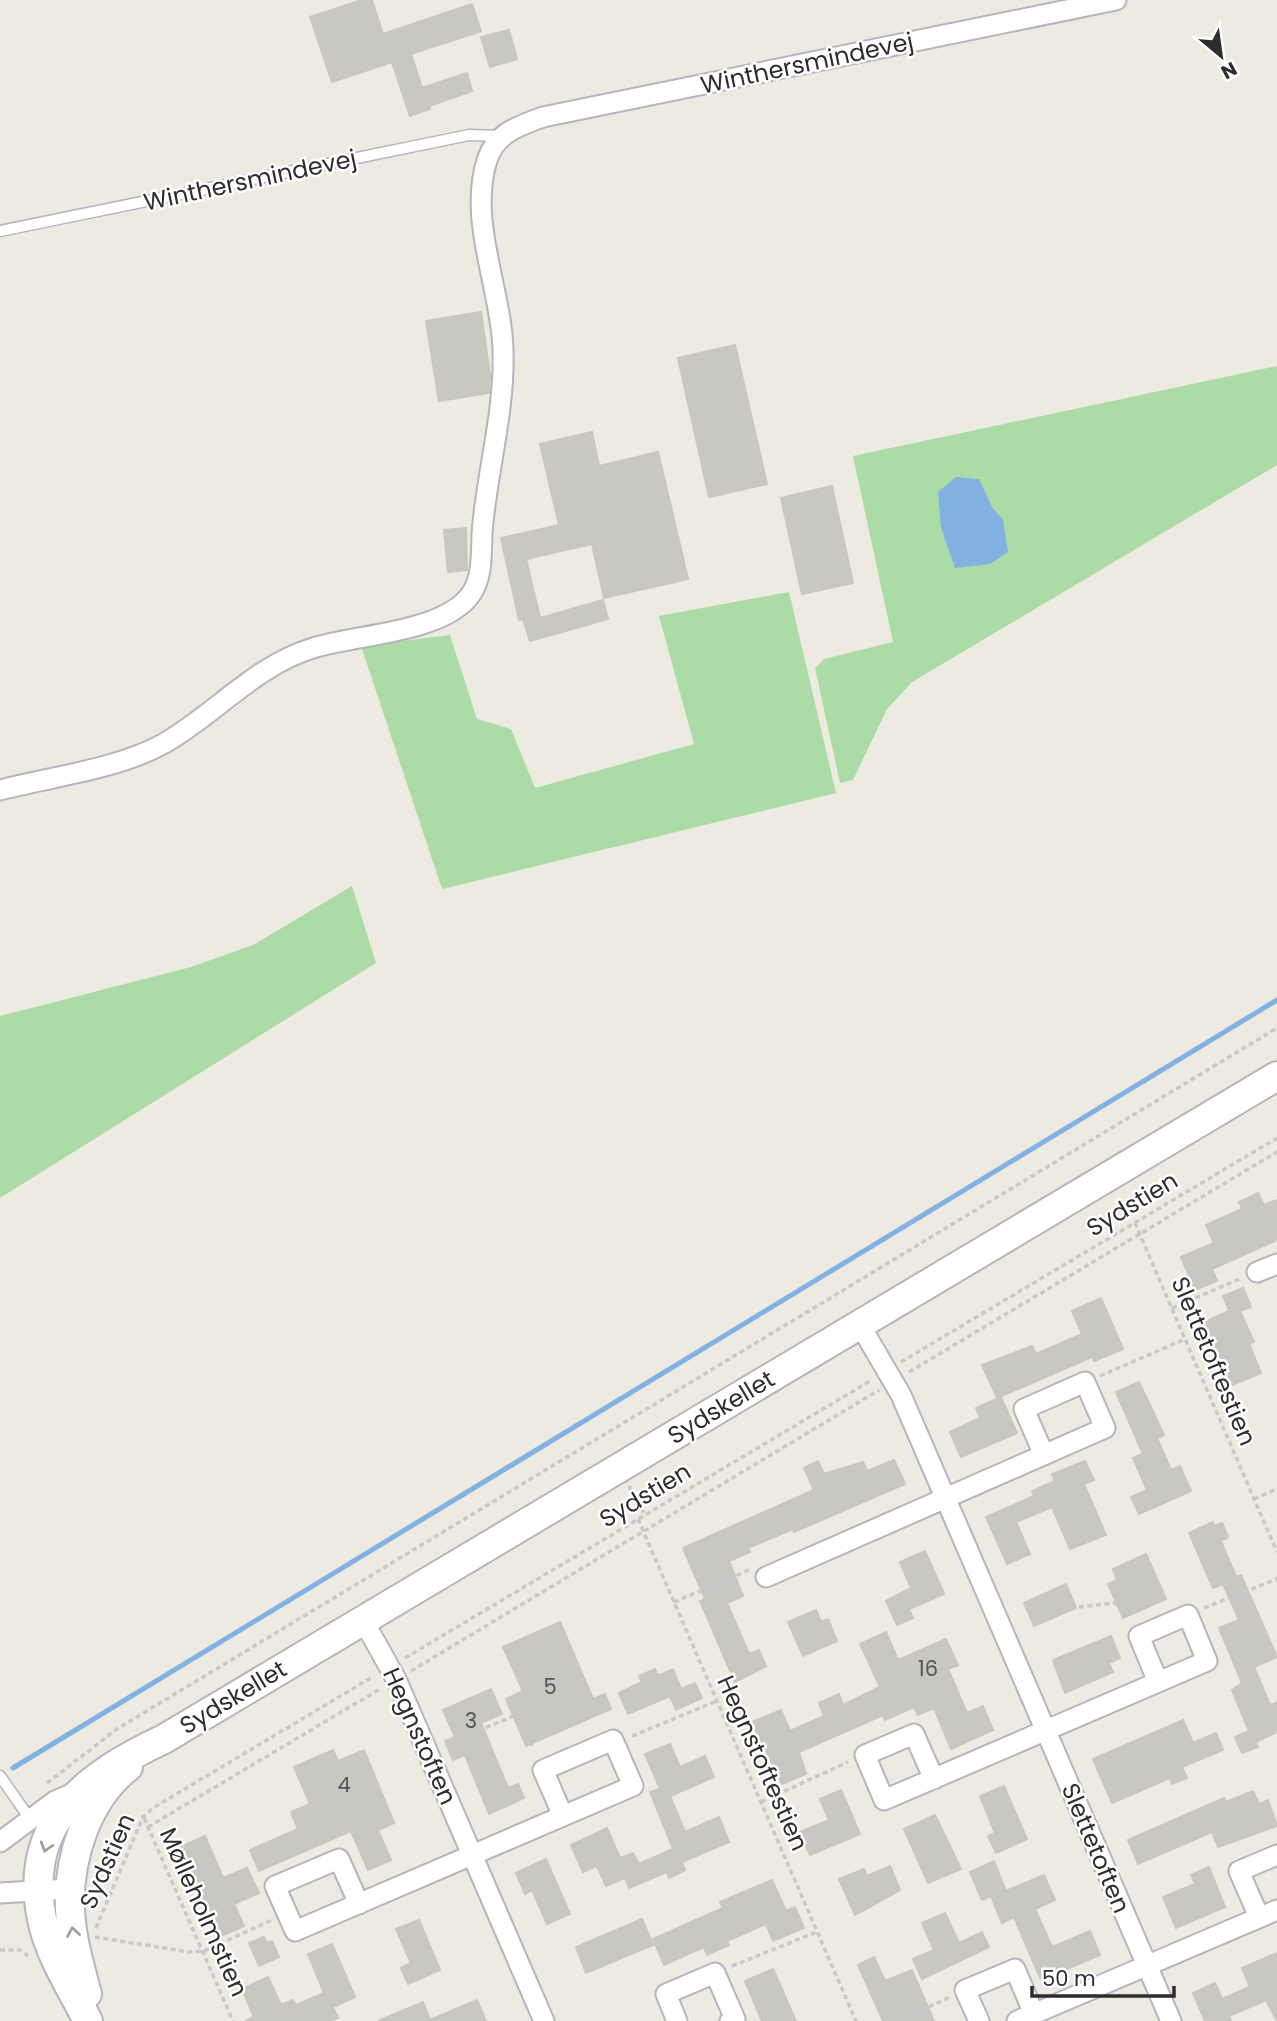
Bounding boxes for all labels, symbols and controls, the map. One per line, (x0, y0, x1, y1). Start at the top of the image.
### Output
north arrow (1186, 21, 1256, 91)
street label: Winthersmindevej (698, 24, 916, 102)
text: N (1216, 55, 1242, 86)
street label: Winthersmindevej (141, 141, 359, 219)
street label: Sydstien (1080, 1164, 1184, 1244)
street label: Slettetoftestien (1164, 1272, 1264, 1450)
street label: Sydskellet (661, 1362, 781, 1452)
street label: Sydstien (593, 1455, 697, 1535)
street label: Sydskellet (173, 1652, 293, 1742)
house number: 16 (918, 1654, 938, 1683)
street label: Hegnstoften (375, 1662, 465, 1810)
street label: Hegnstoftestien (710, 1670, 816, 1856)
house number: 5 (543, 1672, 557, 1701)
house number: 3 (465, 1706, 477, 1735)
house number: 4 (337, 1770, 351, 1799)
street label: Slettetoften (1054, 1778, 1138, 1918)
street label: Sydstien (71, 1808, 143, 1914)
street label: Mølleholmstien (152, 1822, 256, 2002)
one-way arrow (40, 1841, 55, 1853)
one-way arrow (66, 1926, 81, 1937)
scale bar (1032, 1954, 1174, 1998)
text: 50 m (1042, 1964, 1096, 1993)

